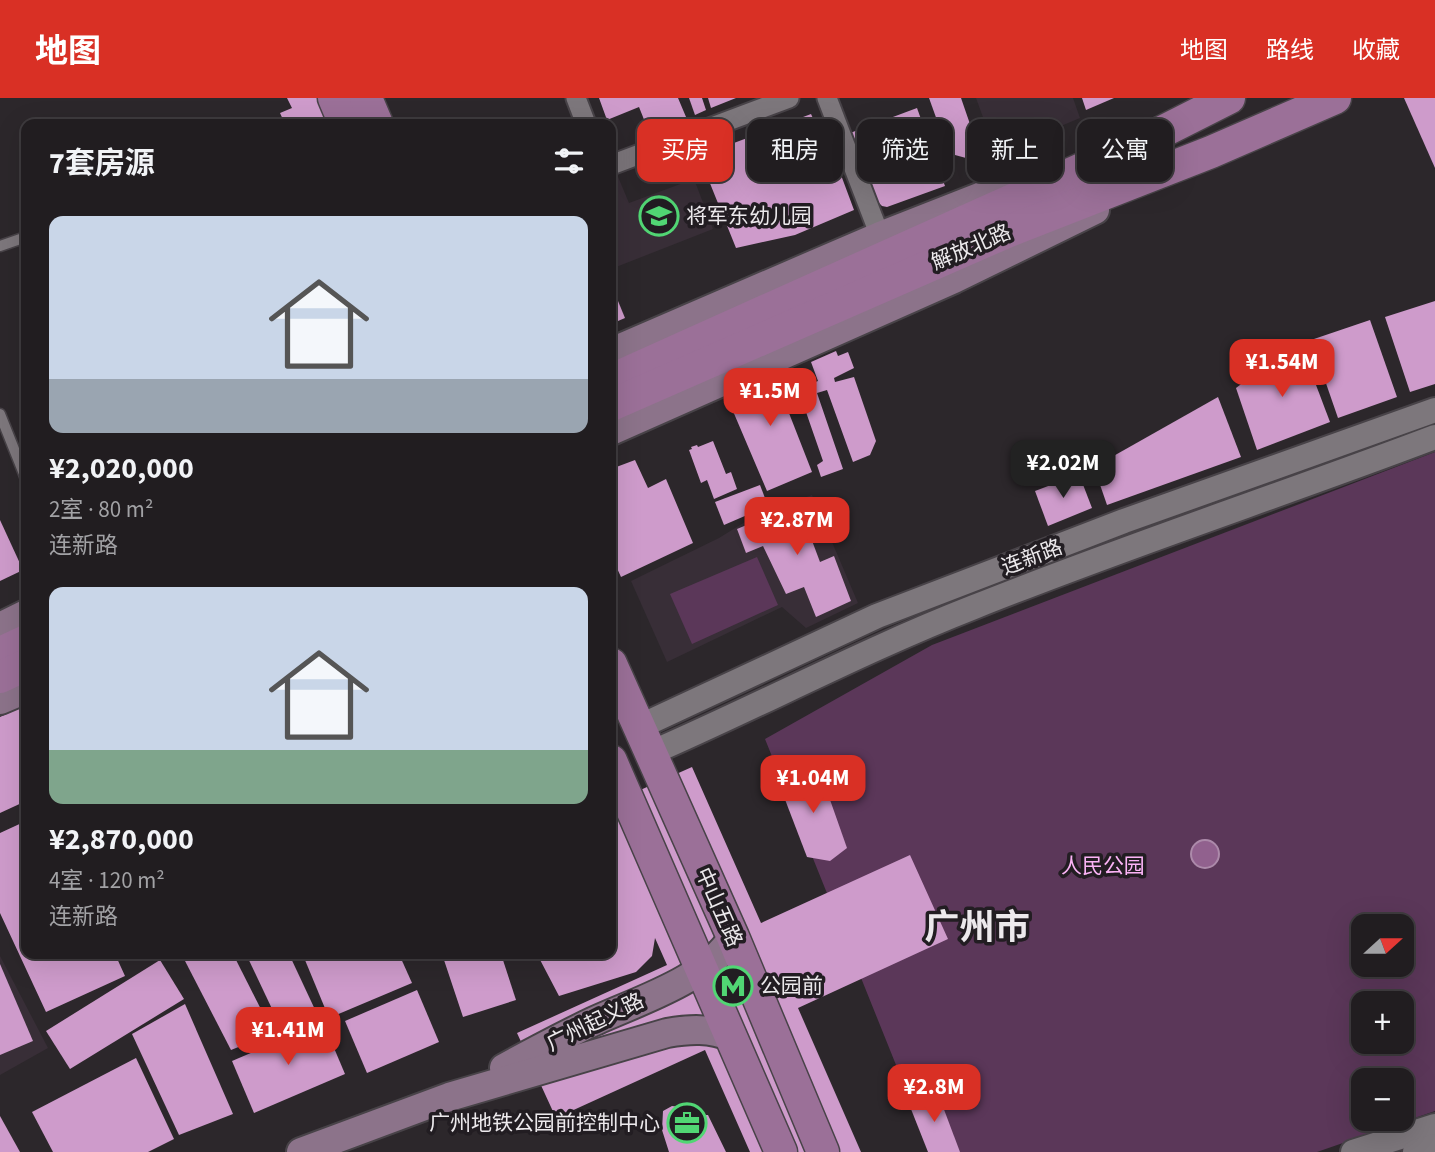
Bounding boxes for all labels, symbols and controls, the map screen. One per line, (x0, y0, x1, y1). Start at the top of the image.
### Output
text: 地图 (35, 28, 101, 75)
text: 地图 (1180, 33, 1228, 68)
text: 路线 (1266, 33, 1314, 68)
text: 收藏 (1352, 33, 1400, 68)
chip: 买房 (637, 119, 733, 182)
chip: 租房 (747, 119, 843, 182)
chip: 筛选 (857, 119, 953, 182)
chip: 新上 (967, 119, 1063, 182)
chip: 公寓 (1077, 119, 1173, 182)
text: 7套房源 (49, 142, 155, 185)
icon: filters (550, 142, 588, 180)
school or university icon: 将军东幼儿园 (638, 195, 680, 237)
place label: 将军东幼儿园 (686, 201, 812, 231)
street label: 解放北路 (926, 217, 1016, 277)
icon: home (256, 261, 382, 387)
pin: ¥1.54M (1225, 340, 1339, 399)
text: ¥1.54M (1245, 345, 1319, 378)
pin: ¥1.5M (721, 368, 819, 428)
text: ¥1.5M (740, 374, 800, 407)
pin: ¥2.02M (1006, 440, 1120, 500)
text: ¥2.02M (1026, 446, 1100, 479)
text: ¥2,020,000 (49, 447, 194, 490)
text: 2室 · 80 m² (49, 493, 153, 526)
pin: ¥2.87M (740, 498, 854, 557)
text: ¥2.87M (760, 503, 834, 536)
text: 连新路 (49, 529, 118, 562)
street label: 连新路 (997, 532, 1067, 582)
icon: home (256, 632, 382, 758)
pin: ¥1.04M (756, 756, 870, 815)
text: ¥1.04M (776, 761, 850, 794)
text: ¥2,870,000 (49, 818, 194, 861)
park label: 人民公园 (1061, 851, 1145, 881)
street label: 中山五路 (688, 863, 750, 951)
text: 4室 · 120 m² (49, 864, 165, 897)
text: 连新路 (49, 900, 118, 933)
district label: 广州市 (924, 903, 1030, 953)
north arrow (1351, 914, 1414, 976)
map controls (1351, 914, 1414, 1131)
metro station icon: 公园前 (712, 965, 754, 1007)
place label: 公园前 (760, 971, 823, 1001)
street label: 广州起义路 (541, 986, 649, 1058)
button: + (1351, 991, 1414, 1054)
pin: ¥1.41M (231, 1007, 345, 1067)
text: ¥1.41M (251, 1013, 325, 1046)
pin: ¥2.8M (885, 1065, 983, 1124)
button: − (1351, 1068, 1414, 1131)
text: ¥2.8M (904, 1070, 964, 1103)
office icon: 广州地铁公园前控制中心 (666, 1102, 708, 1144)
place label: 广州地铁公园前控制中心 (429, 1108, 660, 1138)

